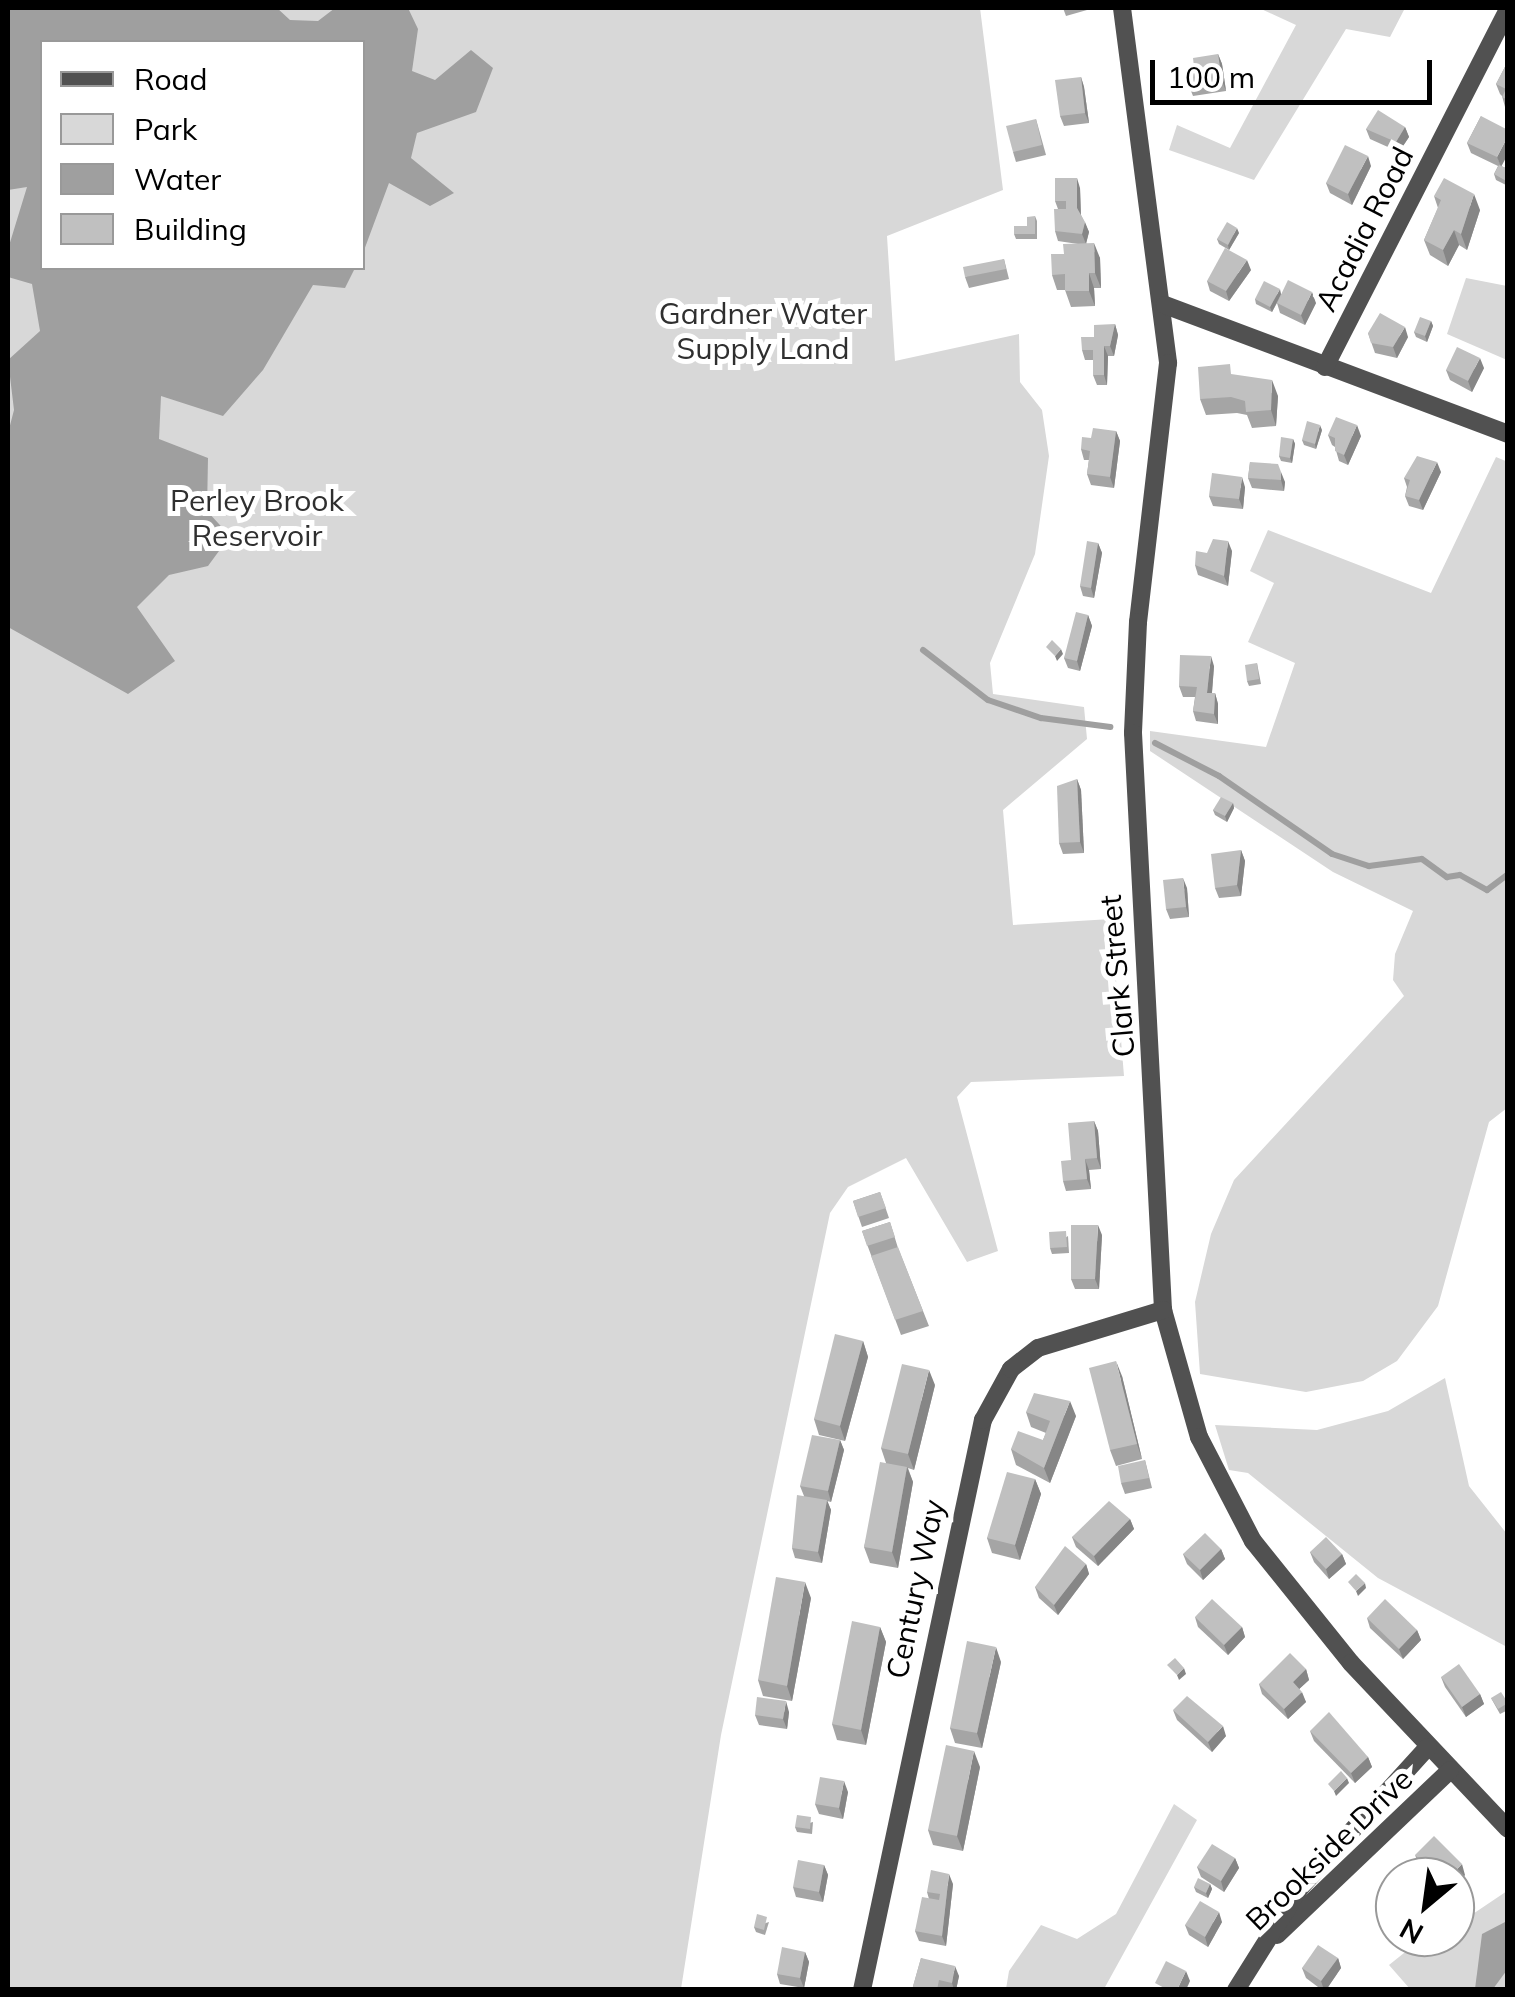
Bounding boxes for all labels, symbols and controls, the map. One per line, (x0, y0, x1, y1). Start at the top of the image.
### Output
legend (40, 40, 365, 270)
scale bar (1155, 40, 1438, 102)
text: 100 m (1167, 58, 1255, 96)
text: Road (134, 60, 208, 98)
text: Park (134, 110, 197, 148)
street label: Acadia Road (1307, 141, 1421, 317)
text: Water (134, 160, 221, 198)
text: Building (134, 210, 247, 248)
park label: Gardner Water Supply Land (659, 295, 867, 366)
park label: Perley Brook Reservoir (170, 482, 344, 552)
street label: Clark Street (1092, 893, 1142, 1059)
street label: Century Way (878, 1496, 952, 1682)
street label: Brookside Drive (1238, 1761, 1420, 1937)
north arrow (1375, 1857, 1475, 1957)
text: N (1393, 1912, 1429, 1952)

